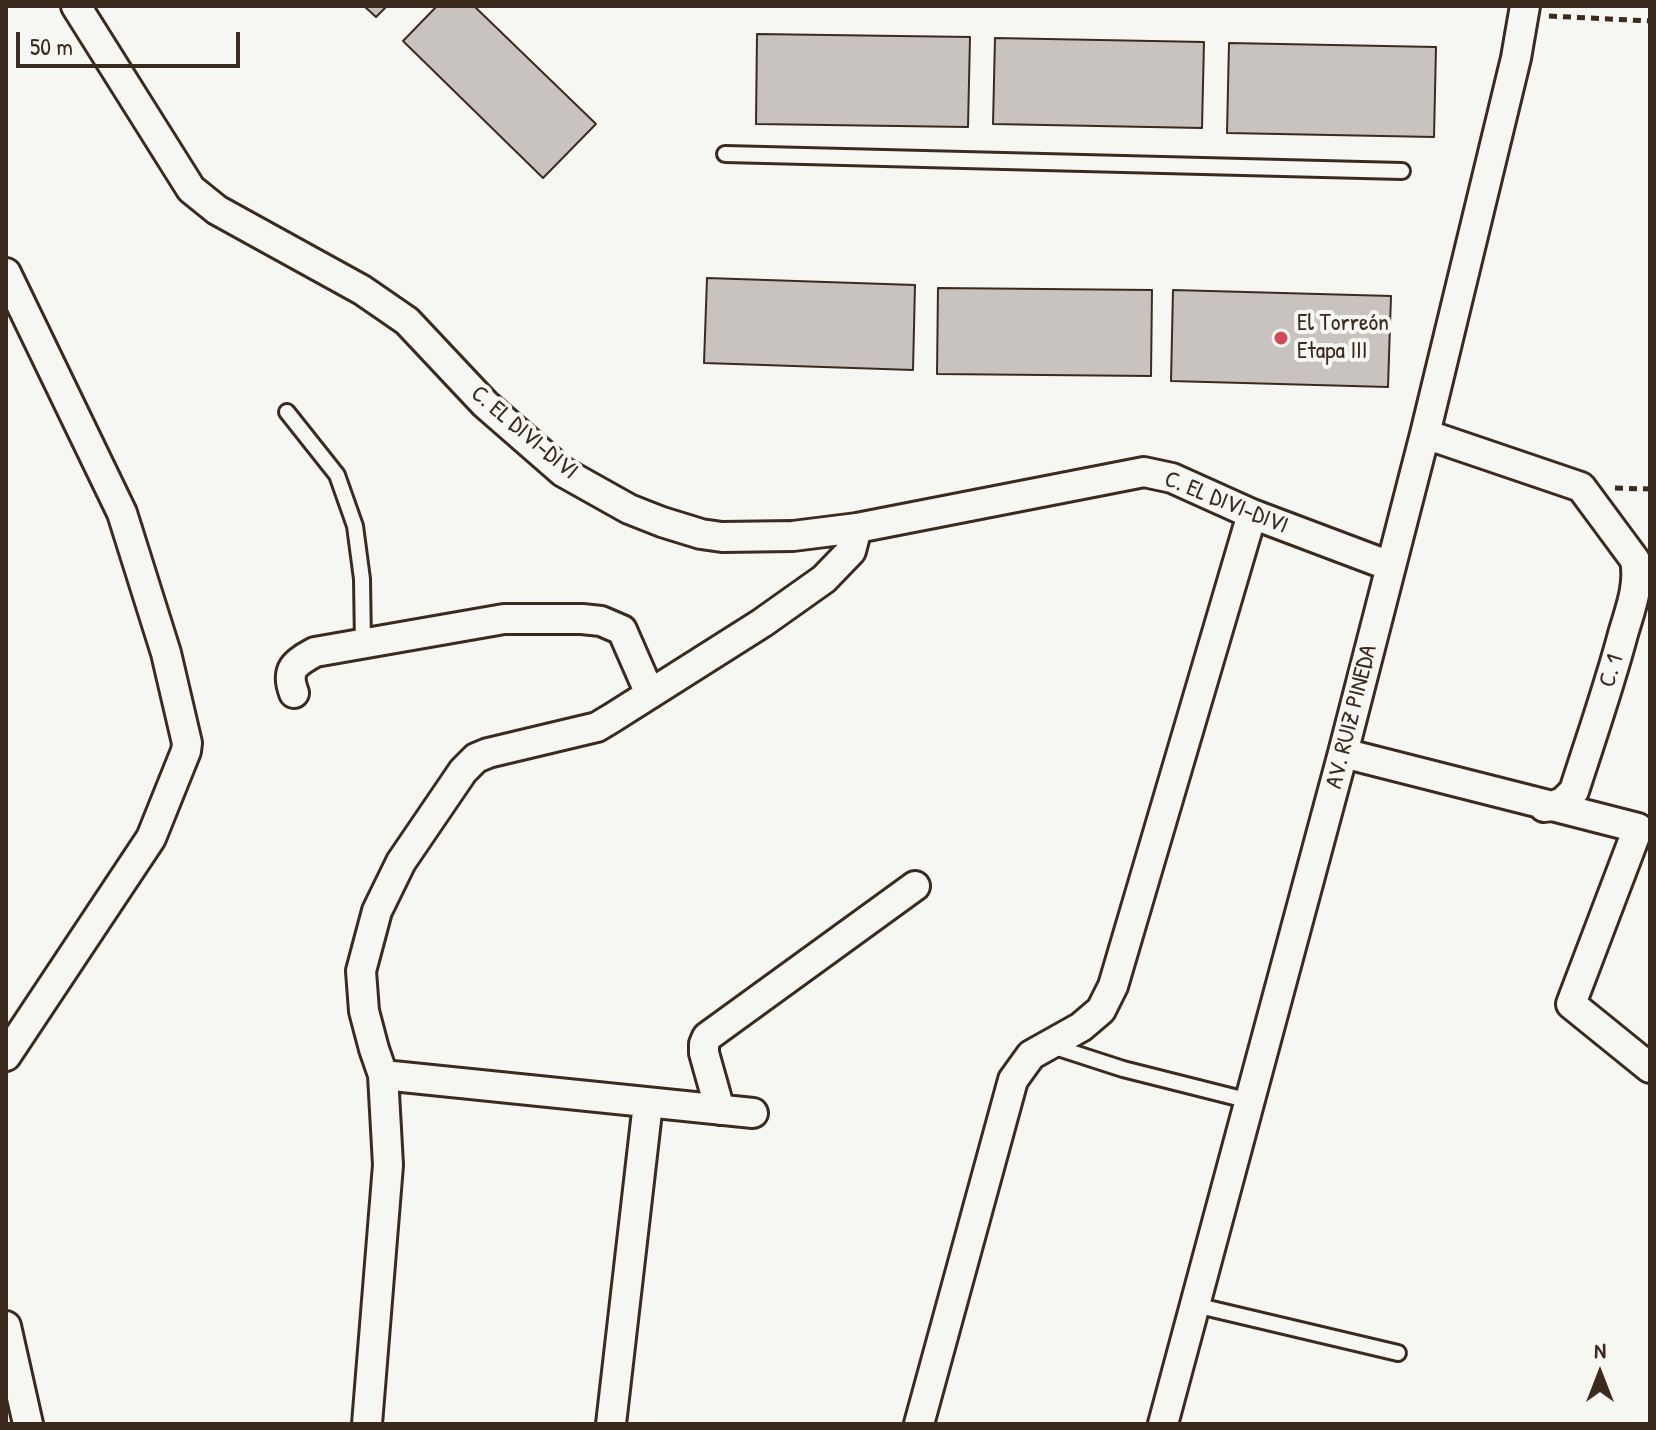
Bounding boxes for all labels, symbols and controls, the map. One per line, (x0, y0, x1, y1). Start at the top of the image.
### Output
scale bar (20, 16, 244, 66)
text: 50 m (30, 30, 73, 62)
place label: El Torreón Etapa III (1297, 310, 1389, 366)
marker: El Torreón Etapa III (1272, 329, 1290, 347)
street label: C. EL DIVI-DIVI (465, 380, 583, 486)
street label: C. EL DIVI-DIVI (1160, 465, 1292, 541)
street label: AV. RUIZ PINEDA (1320, 642, 1384, 792)
street label: C. 1 (1593, 651, 1631, 691)
north arrow (1560, 1334, 1640, 1414)
text: N (1594, 1335, 1606, 1365)

